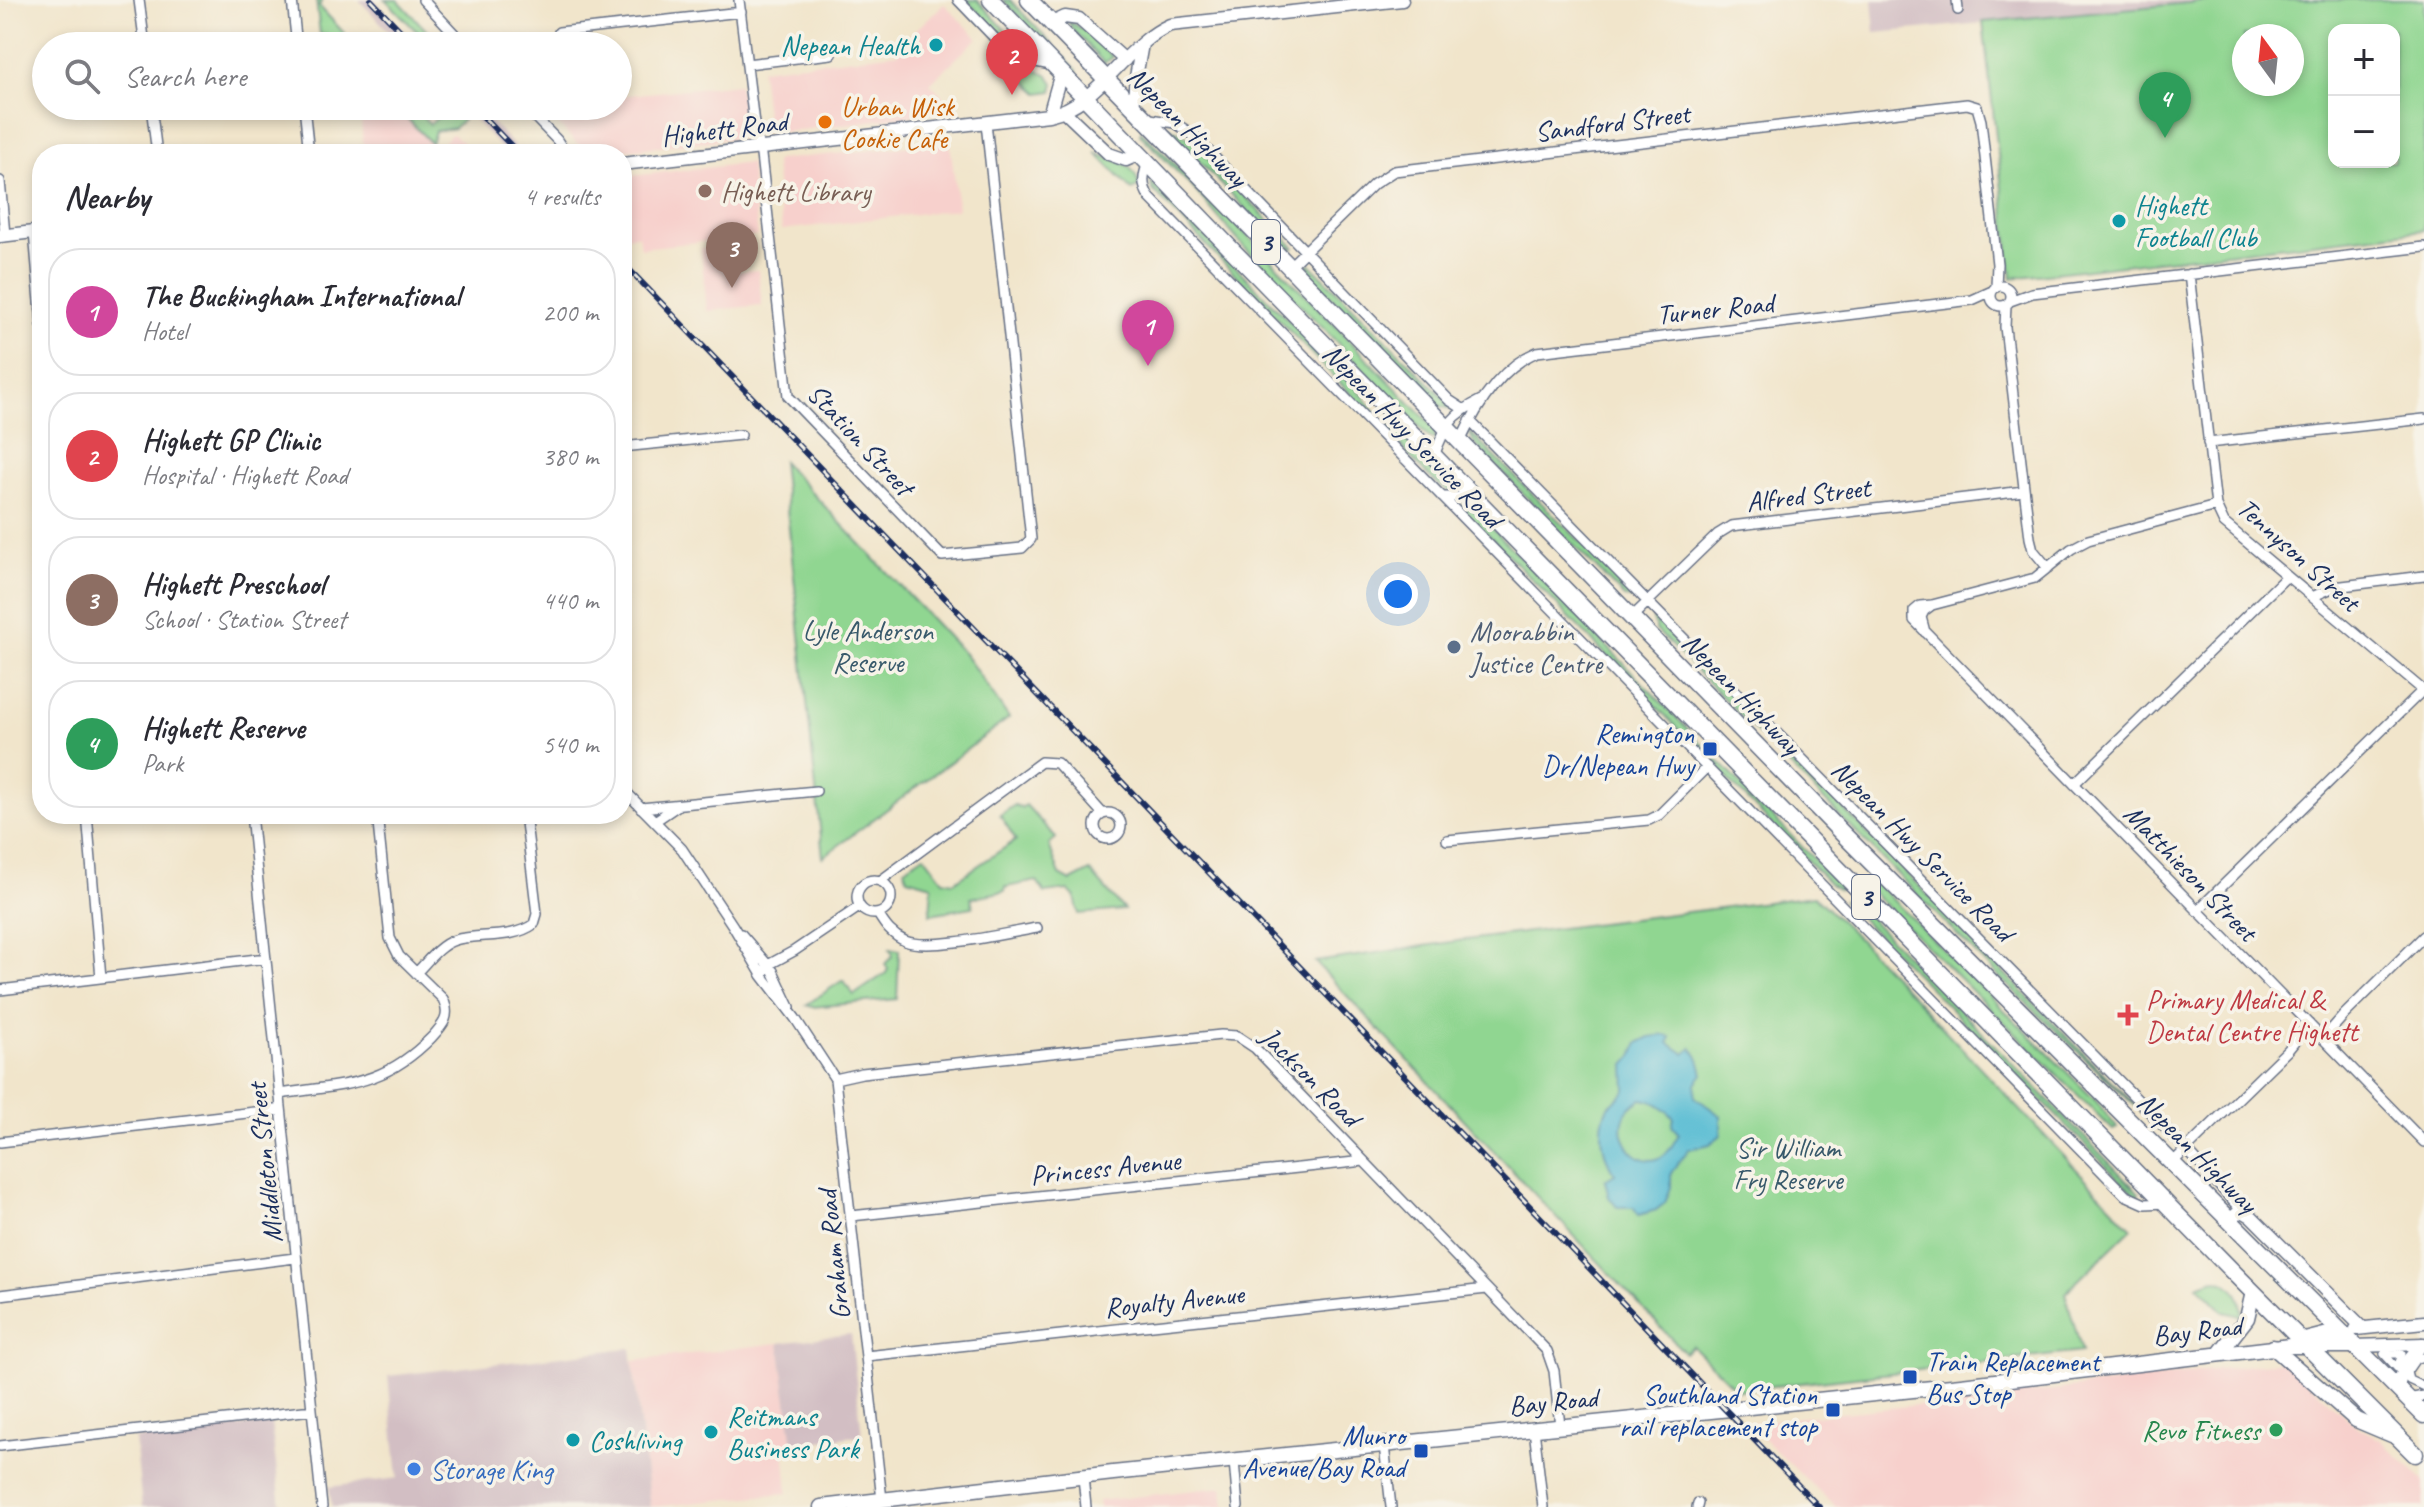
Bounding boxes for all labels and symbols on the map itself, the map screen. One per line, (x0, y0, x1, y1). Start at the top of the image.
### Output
north arrow (2232, 24, 2304, 96)
place label: Nepean Health (781, 28, 921, 63)
pin: 2 (986, 29, 1038, 95)
marker: Nepean Health (927, 36, 945, 54)
street label: Nepean Highway (1120, 59, 1257, 196)
pin: 4 (2139, 72, 2191, 138)
place label: Urban Wisk Cookie Cafe (841, 89, 956, 156)
street label: Sandford Street (1533, 95, 1694, 149)
street label: Highett Road (659, 103, 793, 154)
marker: Urban Wisk Cookie Cafe (816, 113, 834, 131)
place label: Highett Library (721, 174, 873, 209)
marker: Highett Library (696, 182, 714, 200)
place label: Highett Football Club (2135, 188, 2258, 255)
marker: Highett Football Club (2110, 212, 2128, 230)
road number: 3 (1252, 220, 1280, 264)
pin: 3 (706, 222, 758, 288)
street label: Turner Road (1655, 285, 1779, 332)
pin: 1 (1122, 300, 1174, 366)
street label: Nepean Hwy Service Road (1316, 336, 1512, 538)
street label: Station Street (800, 376, 924, 505)
street label: Alfred Street (1744, 469, 1875, 519)
street label: Tennyson Street (2230, 490, 2369, 621)
your location (1378, 574, 1418, 614)
park label: Lyle Anderson Reserve (803, 613, 935, 680)
place label: Moorabbin Justice Centre (1468, 614, 1604, 681)
street label: Nepean Highway (1675, 625, 1810, 763)
marker: Moorabbin Justice Centre (1445, 638, 1463, 656)
place label: Remington Dr/Nepean Hwy (1542, 716, 1696, 783)
marker: Remington Dr/Nepean Hwy (1701, 740, 1719, 758)
street label: Nepean Hwy Service Road (1824, 752, 2024, 952)
street label: Matthieson Street (2116, 796, 2267, 950)
road number: 3 (1852, 875, 1880, 919)
place label: Primary Medical & Dental Centre Highett (2146, 982, 2360, 1049)
marker: Primary Medical & Dental Centre Highett (2117, 1004, 2139, 1026)
street label: Jackson Road (1252, 1018, 1371, 1137)
street label: Middleton Street (238, 1079, 290, 1245)
street label: Nepean Highway (2130, 1085, 2267, 1222)
park label: Sir William Fry Reserve (1734, 1130, 1844, 1197)
street label: Princess Avenue (1028, 1142, 1184, 1193)
street label: Graham Road (809, 1184, 858, 1321)
street label: Royalty Avenue (1103, 1276, 1247, 1325)
street label: Bay Road (2151, 1307, 2247, 1353)
place label: Train Replacement Bus Stop (1926, 1344, 2102, 1411)
marker: Train Replacement Bus Stop (1901, 1368, 1919, 1386)
place label: Southland Station rail replacement stop (1619, 1377, 1819, 1444)
street label: Bay Road (1507, 1379, 1603, 1424)
place label: Reitmans Business Park (727, 1399, 860, 1466)
marker: Southland Station rail replacement stop (1824, 1401, 1842, 1419)
place label: Revo Fitness (2142, 1413, 2262, 1448)
place label: Munro Avenue/Bay Road (1243, 1418, 1409, 1485)
marker: Revo Fitness (2267, 1421, 2285, 1439)
place label: Coshliving (589, 1423, 683, 1458)
marker: Reitmans Business Park (702, 1423, 720, 1441)
marker: Coshliving (564, 1431, 582, 1449)
marker: Munro Avenue/Bay Road (1412, 1442, 1430, 1460)
place label: Storage King (430, 1452, 555, 1487)
marker: Storage King (405, 1460, 423, 1478)

